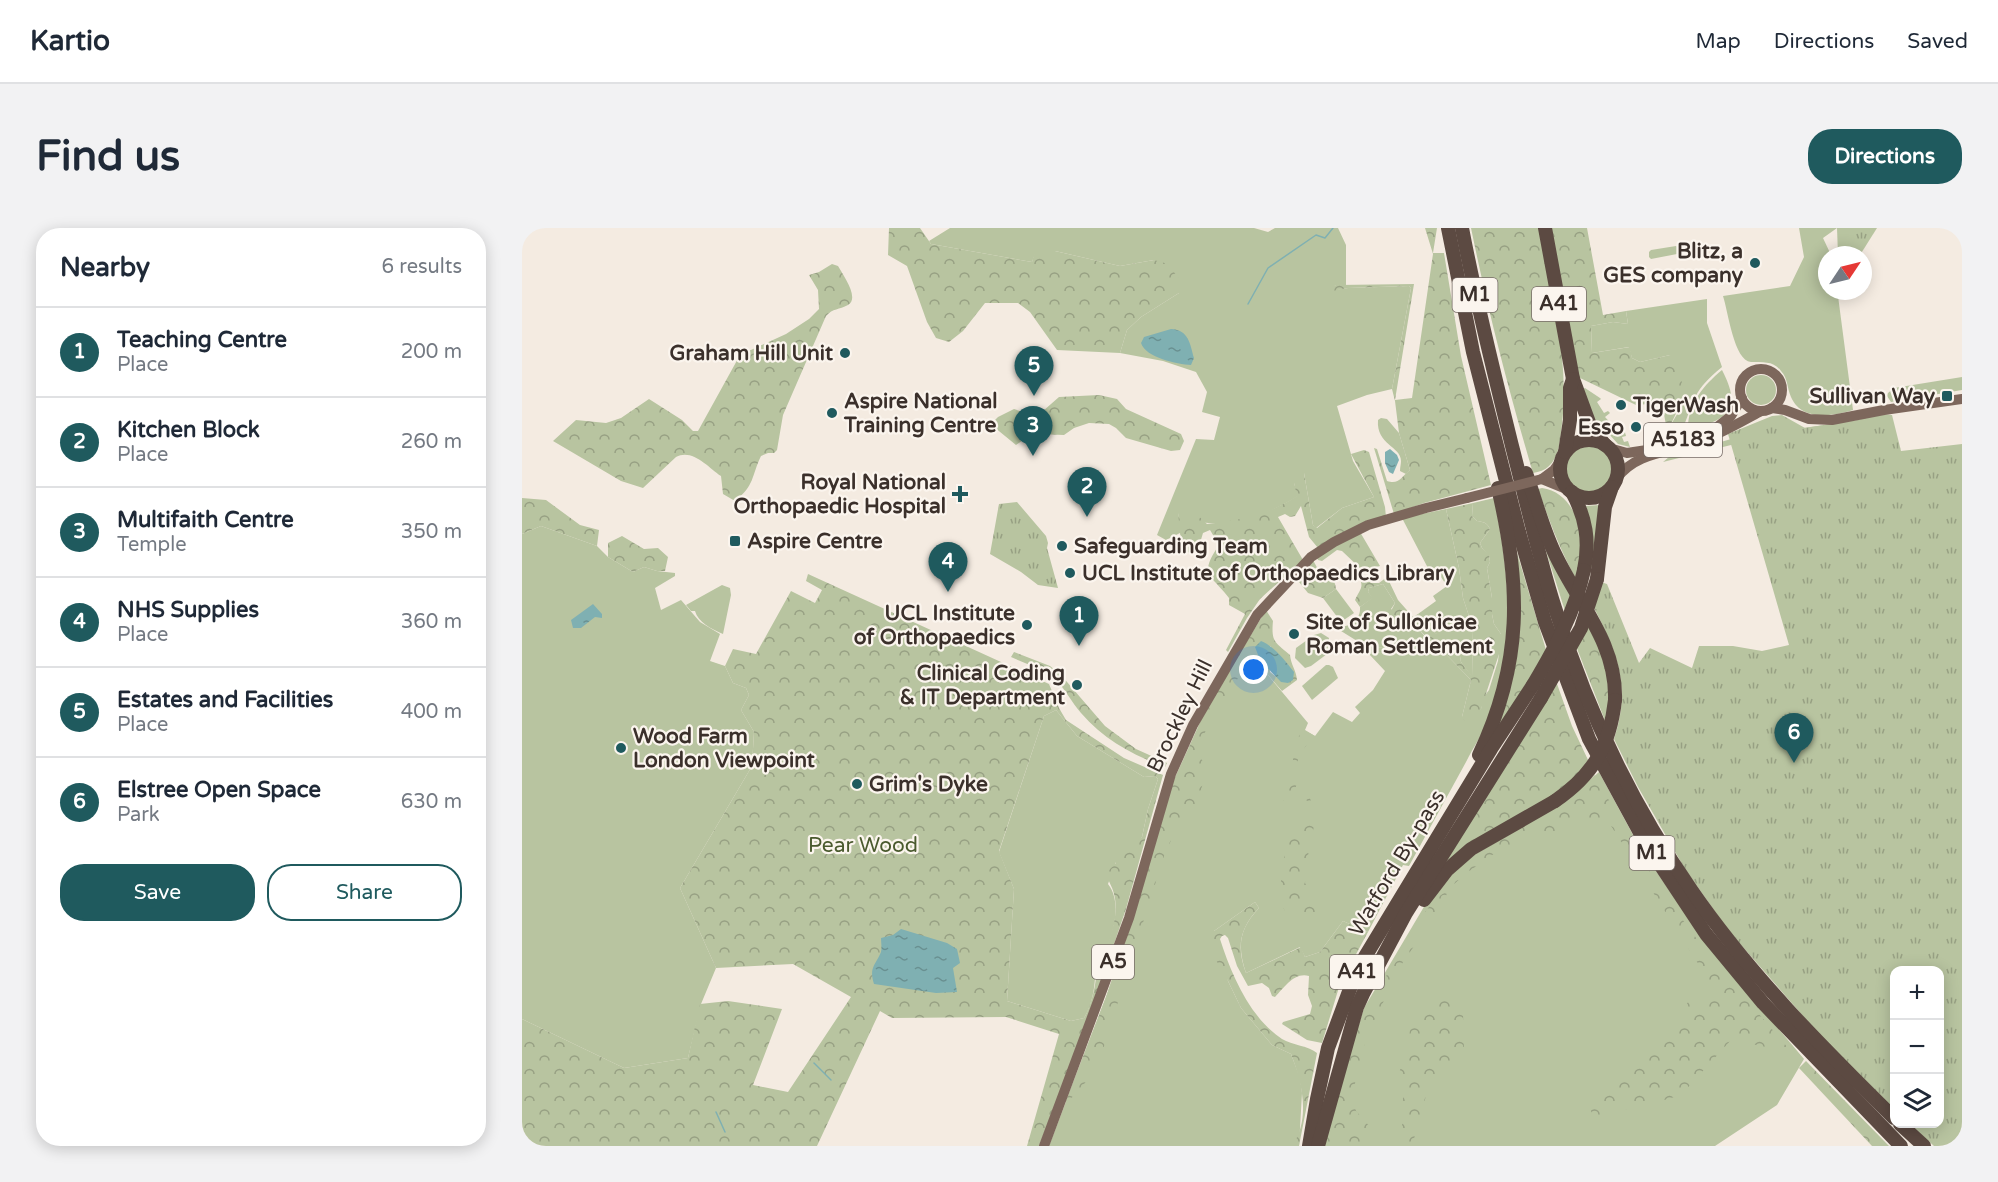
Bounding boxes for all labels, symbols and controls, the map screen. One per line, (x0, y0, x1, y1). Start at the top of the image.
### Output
text: Kartio (30, 24, 110, 58)
text: Map (1695, 29, 1741, 54)
text: Directions (1774, 29, 1874, 54)
text: Saved (1907, 29, 1968, 54)
button: Directions (1808, 129, 1962, 184)
text: Find us (36, 131, 180, 182)
place label: Blitz, a GES company (1603, 239, 1744, 288)
north arrow (1818, 246, 1872, 300)
text: Nearby (60, 252, 150, 283)
text: 6 results (382, 255, 462, 279)
marker: Blitz, a GES company (1748, 256, 1762, 270)
road number: M1 (1452, 278, 1498, 312)
road number: A41 (1532, 287, 1586, 321)
text: Teaching Centre (117, 327, 287, 353)
text: 1 (73, 340, 86, 364)
text: 200 m (401, 340, 462, 364)
place label: Graham Hill Unit (670, 341, 833, 366)
marker: Graham Hill Unit (838, 346, 852, 360)
pin: 5 (1014, 346, 1054, 396)
text: Place (117, 353, 168, 377)
place label: Sullivan Way (1809, 384, 1936, 409)
place label: Aspire National Training Centre (843, 389, 998, 438)
marker: Sullivan Way (1940, 389, 1954, 403)
place label: TigerWash (1632, 393, 1739, 418)
marker: TigerWash (1614, 398, 1628, 412)
marker: Aspire National Training Centre (825, 406, 839, 420)
pin: 3 (1014, 406, 1052, 456)
place label: Esso (1578, 415, 1624, 440)
text: Kitchen Block (117, 417, 260, 443)
marker: Esso (1629, 420, 1643, 434)
road number: A5183 (1644, 423, 1722, 457)
text: 2 (73, 430, 86, 454)
text: 260 m (401, 430, 462, 454)
text: Place (117, 443, 168, 467)
pin: 2 (1068, 468, 1106, 517)
place label: Royal National Orthopaedic Hospital (734, 470, 946, 519)
marker: Royal National Orthopaedic Hospital (951, 485, 969, 503)
text: Multifaith Centre (117, 507, 294, 533)
text: 3 (73, 520, 86, 544)
text: 350 m (401, 520, 462, 544)
place label: Aspire Centre (747, 529, 883, 554)
text: Temple (117, 533, 187, 557)
marker: Aspire Centre (728, 534, 742, 548)
place label: Safeguarding Team (1074, 534, 1268, 559)
marker: Safeguarding Team (1055, 539, 1069, 553)
pin: 4 (928, 542, 968, 592)
place label: UCL Institute of Orthopaedics Library (1082, 561, 1455, 586)
marker: UCL Institute of Orthopaedics Library (1063, 566, 1077, 580)
pin: 1 (1060, 596, 1098, 646)
text: NHS Supplies (117, 597, 259, 623)
place label: UCL Institute of Orthopaedics (854, 601, 1015, 650)
text: 4 (73, 610, 86, 634)
text: 360 m (401, 610, 462, 634)
place label: Site of Sullonicae Roman Settlement (1306, 610, 1493, 659)
marker: UCL Institute of Orthopaedics (1020, 618, 1034, 632)
text: Place (117, 623, 168, 647)
marker: Site of Sullonicae Roman Settlement (1287, 627, 1301, 641)
street label: Brockley Hill (1142, 655, 1218, 777)
your location (1239, 655, 1268, 684)
place label: Clinical Coding & IT Department (900, 661, 1065, 710)
marker: Clinical Coding & IT Department (1070, 678, 1084, 692)
text: Estates and Facilities (117, 687, 333, 713)
text: 5 (73, 700, 86, 724)
text: 400 m (401, 700, 462, 724)
text: Place (117, 713, 168, 737)
pin: 6 (1774, 714, 1814, 763)
place label: Wood Farm London Viewpoint (633, 724, 815, 773)
marker: Wood Farm London Viewpoint (614, 741, 628, 755)
place label: Grim's Dyke (869, 772, 988, 797)
text: Elstree Open Space (117, 777, 321, 803)
marker: Grim's Dyke (850, 777, 864, 791)
street label: Watford By-pass (1344, 786, 1450, 940)
text: 6 (73, 790, 86, 814)
text: 630 m (401, 790, 462, 814)
text: Park (117, 803, 160, 827)
park label: Pear Wood (808, 833, 918, 858)
road number: M1 (1630, 836, 1674, 870)
button: Save (60, 864, 255, 921)
button: Share (267, 864, 462, 921)
road number: A5 (1092, 945, 1134, 979)
road number: A41 (1330, 955, 1384, 989)
map controls (1890, 966, 1944, 1128)
button: + (1890, 966, 1944, 1020)
button: − (1890, 1020, 1944, 1074)
button: layers (1890, 1074, 1944, 1128)

